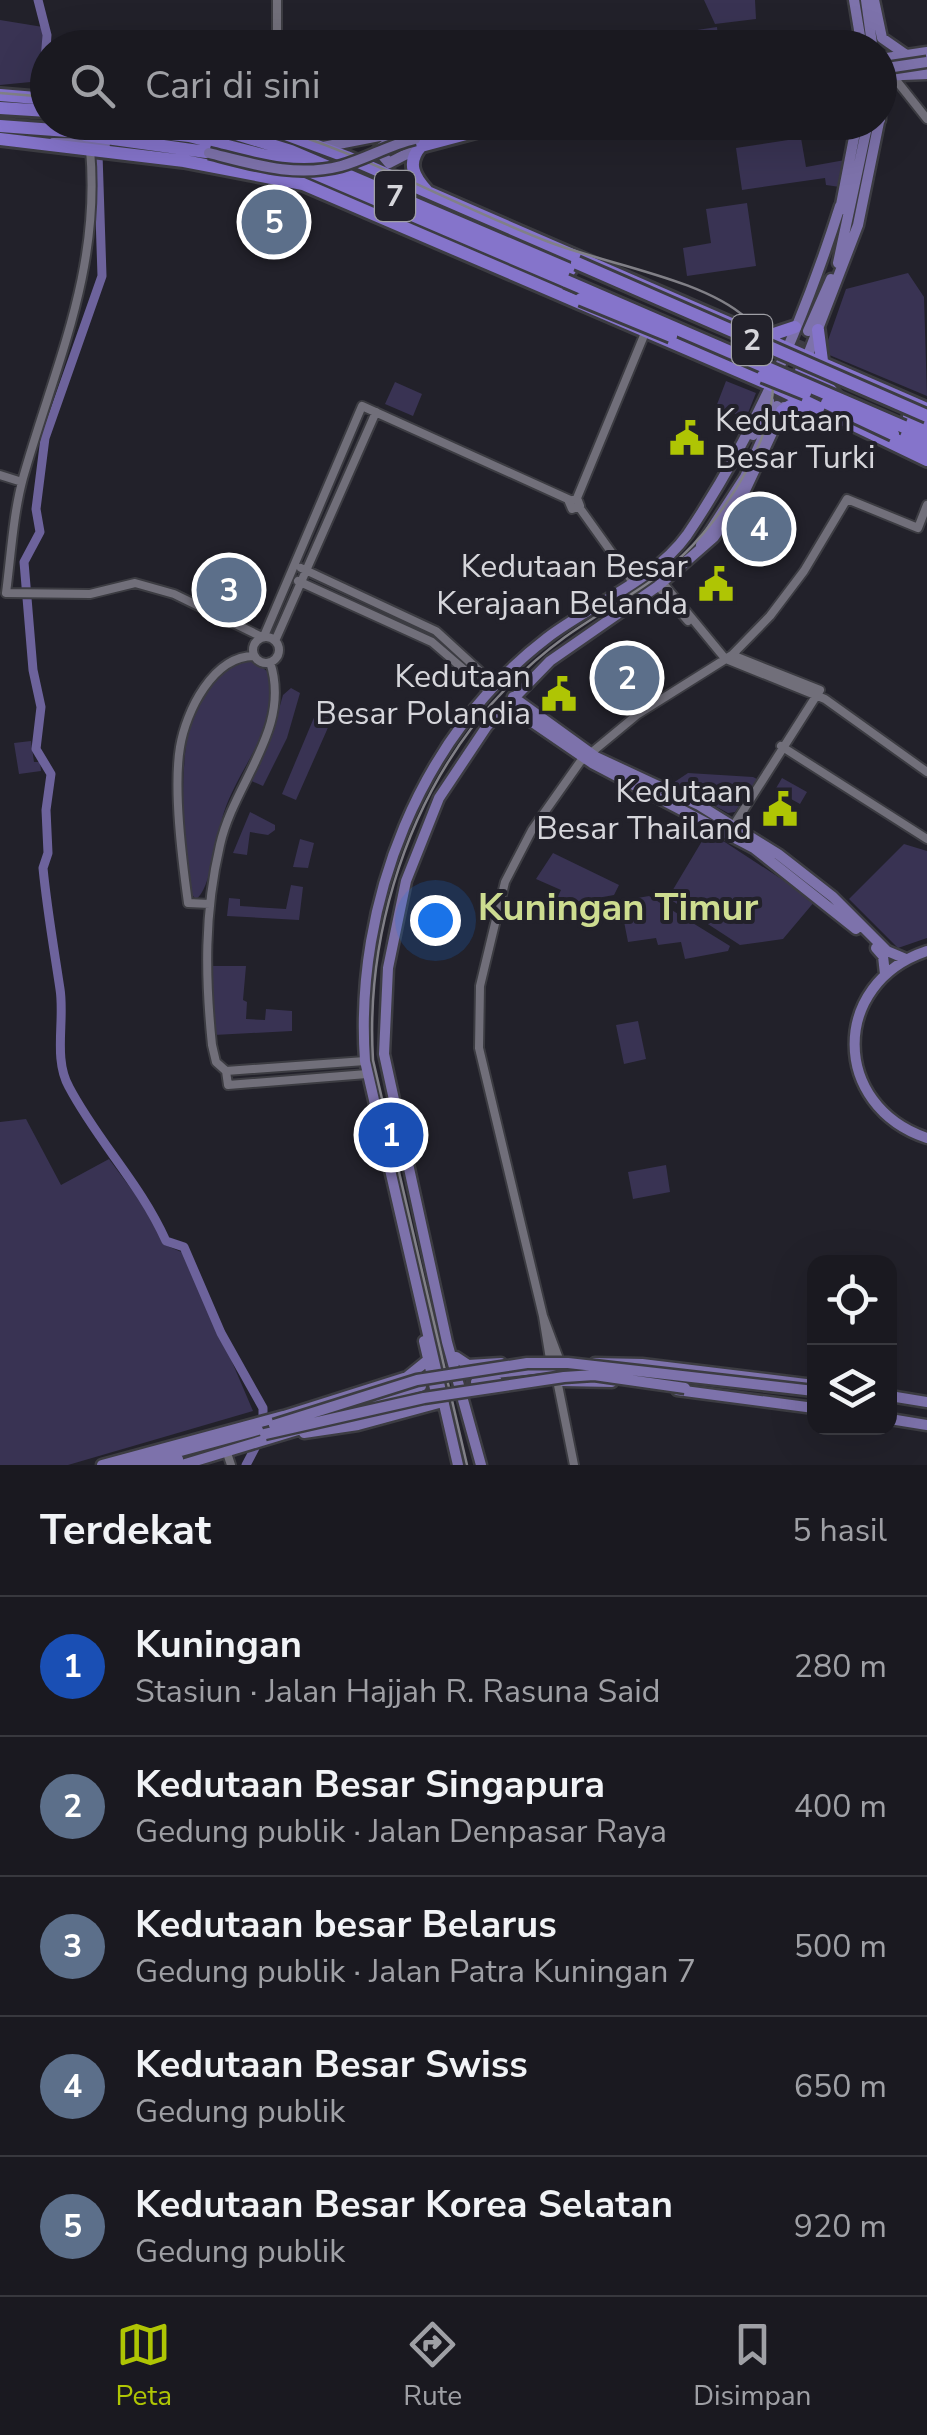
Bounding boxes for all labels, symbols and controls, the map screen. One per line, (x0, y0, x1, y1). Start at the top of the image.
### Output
search box (30, 30, 897, 140)
icon: search (65, 58, 120, 113)
text: Cari di sini (145, 60, 321, 111)
road number: 7 (375, 171, 415, 221)
pin: 5 (242, 184, 306, 260)
road number: 2 (732, 315, 772, 365)
place label: Kedutaan Besar Turki (715, 399, 875, 479)
public building icon: Kedutaan Besar Turki (668, 419, 706, 457)
pin: 4 (726, 492, 792, 566)
place label: Kedutaan Besar Kerajaan Belanda (436, 545, 689, 625)
pin: 3 (196, 552, 262, 628)
public building icon: Kedutaan Besar Kerajaan Belanda (697, 565, 735, 603)
pin: 2 (594, 640, 660, 716)
place label: Kedutaan Besar Polandia (315, 655, 531, 735)
public building icon: Kedutaan Besar Polandia (540, 675, 578, 713)
place label: Kedutaan Besar Thailand (536, 770, 752, 850)
public building icon: Kedutaan Besar Thailand (761, 790, 799, 828)
district label: Kuningan Timur (478, 882, 758, 933)
your location (410, 895, 461, 946)
pin: 1 (358, 1098, 424, 1172)
map controls (807, 1255, 897, 1435)
button: locate (807, 1255, 897, 1345)
button: layers (807, 1345, 897, 1435)
text: Terdekat (40, 1502, 211, 1559)
text: 5 hasil (792, 1509, 887, 1552)
text: Kuningan (135, 1619, 302, 1670)
text: 1 (63, 1645, 82, 1688)
text: 280 m (794, 1645, 887, 1688)
text: Stasiun · Jalan Hajjah R. Rasuna Said (135, 1670, 660, 1713)
text: Kedutaan Besar Singapura (135, 1759, 605, 1810)
text: 2 (63, 1785, 82, 1828)
text: 400 m (794, 1785, 887, 1828)
text: Gedung publik · Jalan Denpasar Raya (135, 1810, 667, 1853)
text: Kedutaan besar Belarus (135, 1899, 557, 1950)
text: 3 (63, 1925, 82, 1968)
text: 500 m (794, 1925, 887, 1968)
text: Gedung publik · Jalan Patra Kuningan 7 (135, 1950, 696, 1993)
text: Kedutaan Besar Swiss (135, 2039, 528, 2090)
text: 4 (63, 2065, 82, 2108)
text: 650 m (794, 2065, 887, 2108)
text: Gedung publik (135, 2090, 345, 2133)
text: Kedutaan Besar Korea Selatan (135, 2179, 673, 2230)
text: 5 (63, 2205, 82, 2248)
text: 920 m (794, 2205, 887, 2248)
text: Gedung publik (135, 2230, 345, 2273)
tab: Peta (116, 2317, 172, 2415)
tab: Rute (403, 2317, 462, 2415)
tab: Disimpan (693, 2317, 811, 2415)

